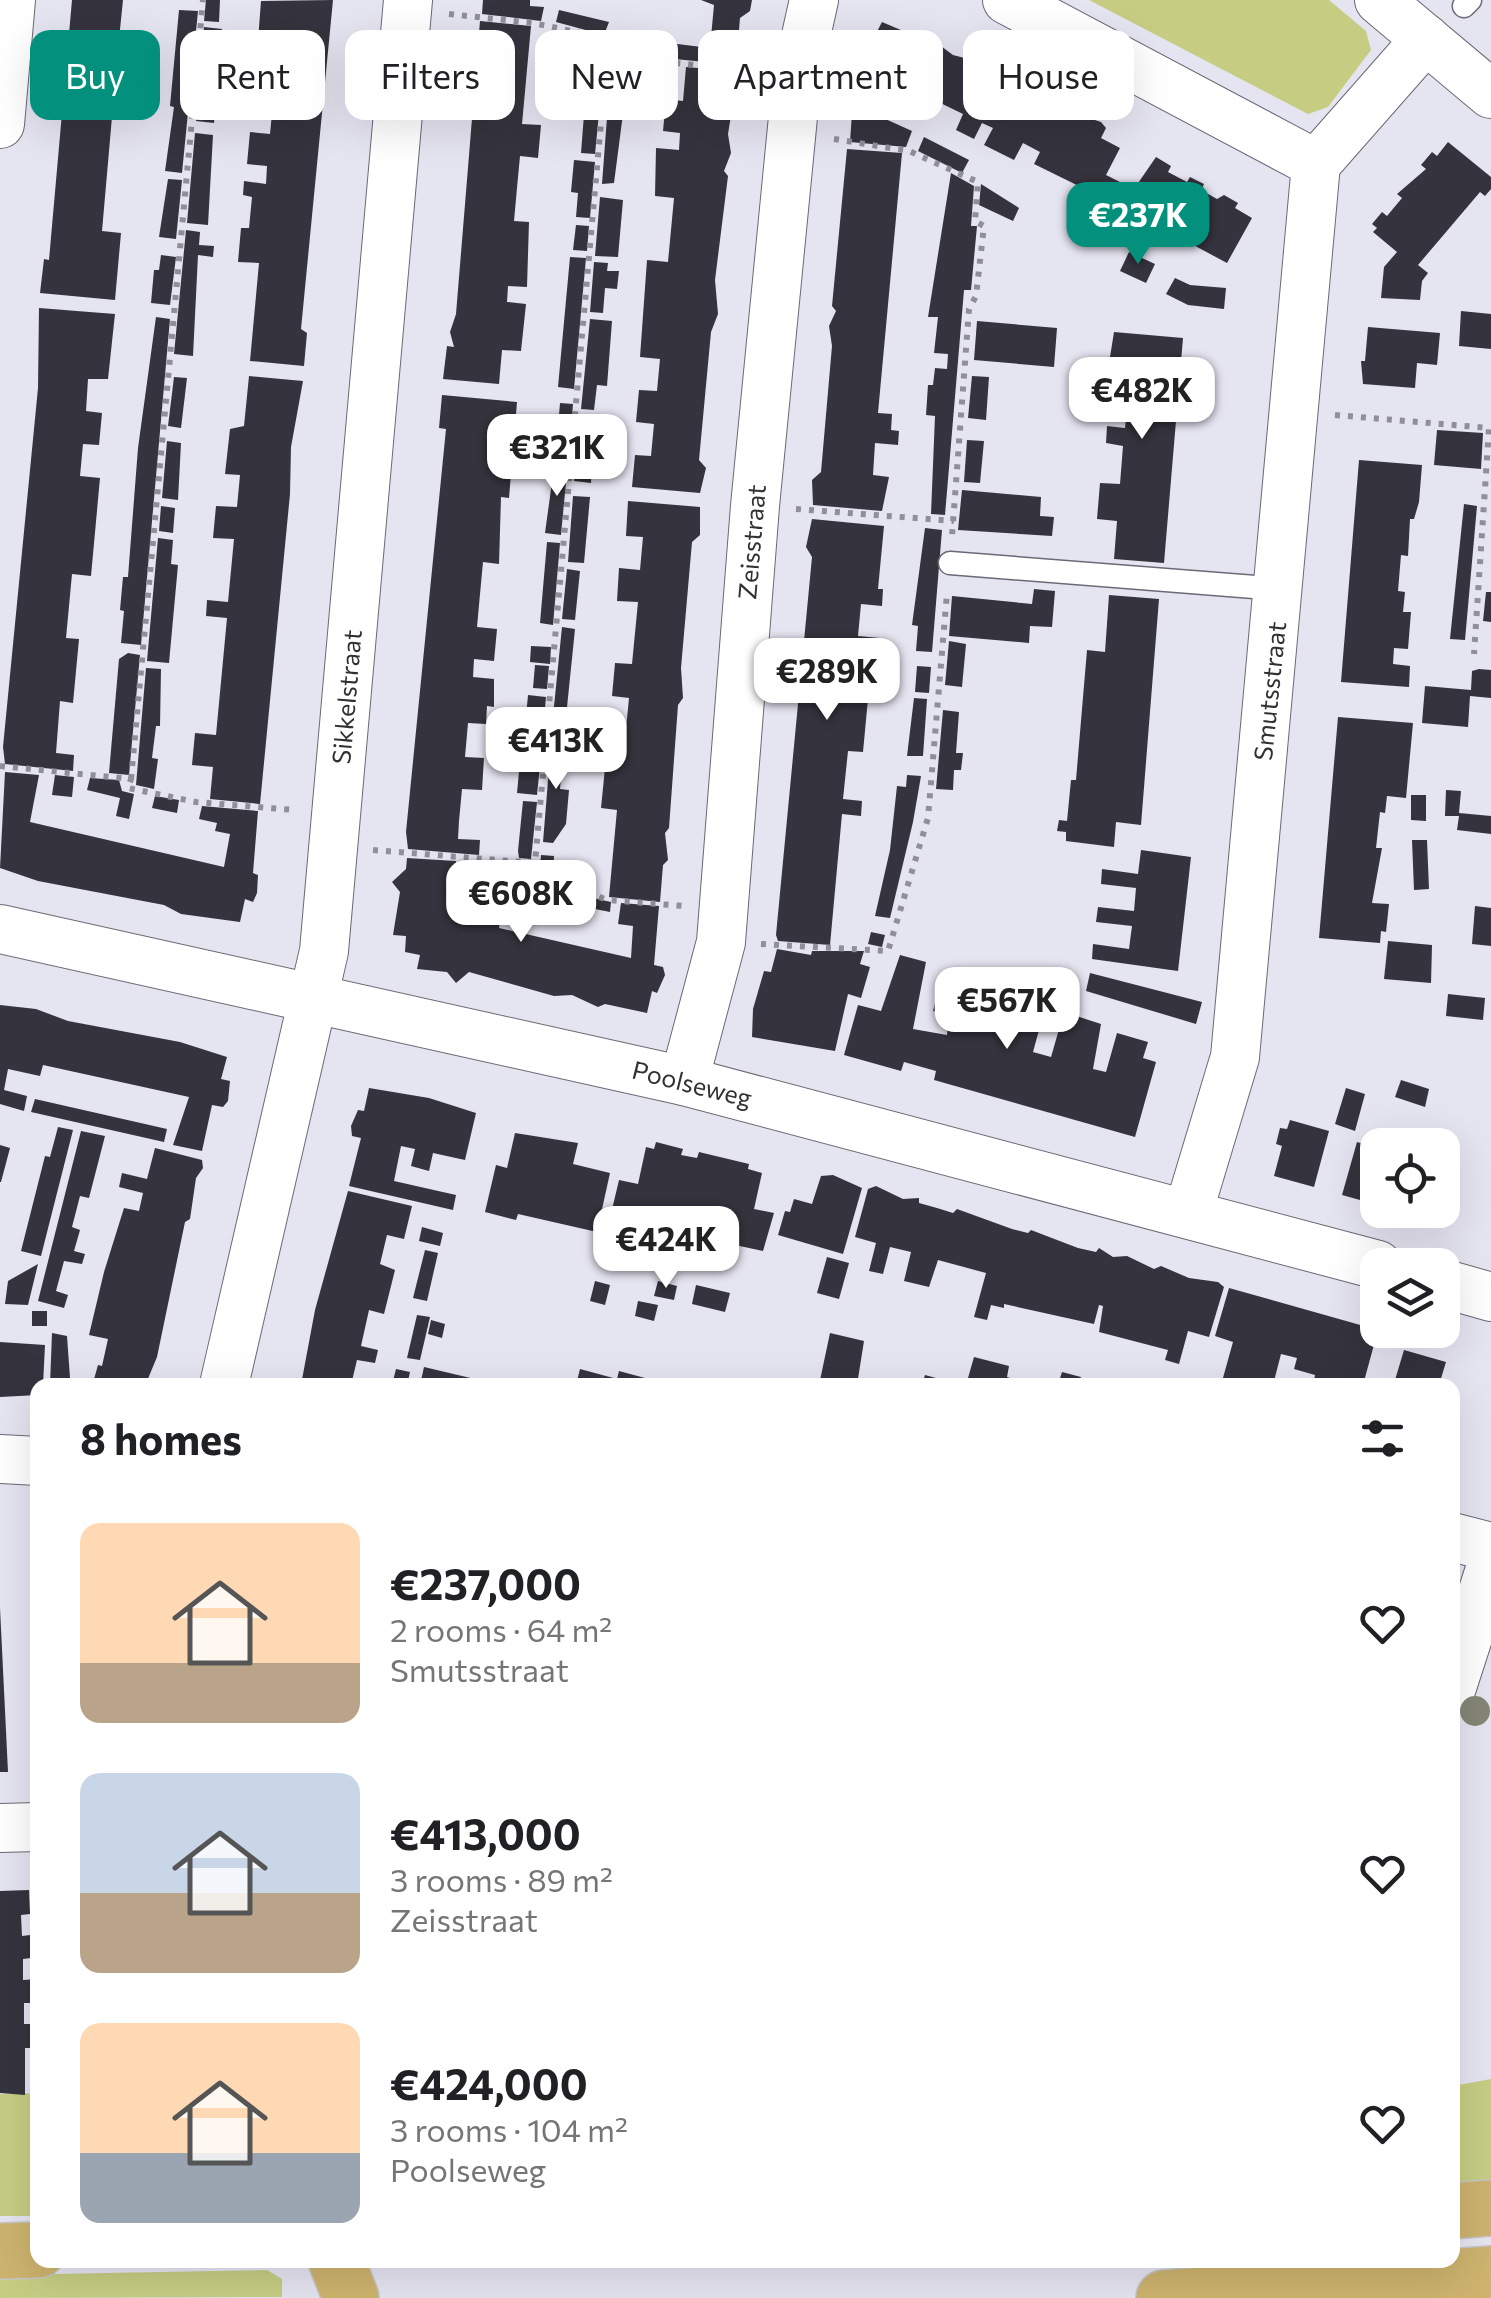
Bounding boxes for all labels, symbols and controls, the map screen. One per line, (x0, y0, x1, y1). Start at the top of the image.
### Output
chip: Buy (30, 30, 160, 120)
chip: Rent (180, 30, 325, 120)
chip: Filters (345, 30, 515, 120)
chip: New (535, 30, 678, 120)
chip: Apartment (698, 30, 943, 120)
chip: House (963, 30, 1134, 120)
pin: €237K (1068, 182, 1208, 267)
text: €237K (1088, 194, 1188, 234)
pin: €482K (1072, 357, 1212, 442)
text: €482K (1091, 369, 1193, 409)
pin: €321K (487, 414, 627, 499)
text: €321K (509, 426, 605, 466)
street label: Zeisstraat (731, 483, 771, 601)
street label: Smutsstraat (1247, 620, 1291, 762)
street label: Sikkelstraat (325, 628, 367, 765)
pin: €289K (757, 638, 897, 723)
text: €289K (776, 650, 878, 690)
pin: €413K (486, 707, 626, 792)
text: €413K (508, 719, 604, 759)
pin: €608K (451, 860, 591, 945)
text: €608K (468, 872, 574, 912)
pin: €567K (937, 967, 1077, 1052)
text: €567K (957, 979, 1057, 1019)
street label: Poolseweg (629, 1054, 756, 1112)
map controls (1360, 1128, 1460, 1348)
button: locate (1360, 1128, 1460, 1228)
pin: €424K (596, 1206, 736, 1291)
text: €424K (615, 1218, 717, 1258)
button: layers (1360, 1248, 1460, 1348)
icon: filters (1355, 1411, 1410, 1466)
text: 8 homes (80, 1412, 242, 1464)
text: €237,000 (390, 1557, 581, 1609)
icon: home (160, 1563, 280, 1683)
icon: heart (1355, 1596, 1410, 1651)
text: 2 rooms · 64 m² (390, 1609, 612, 1649)
text: Smutsstraat (390, 1649, 569, 1689)
text: €413,000 (390, 1807, 581, 1859)
icon: home (160, 1813, 280, 1933)
icon: heart (1355, 1846, 1410, 1901)
text: 3 rooms · 89 m² (390, 1859, 613, 1899)
text: Zeisstraat (390, 1899, 538, 1939)
text: €424,000 (390, 2057, 588, 2109)
icon: home (160, 2063, 280, 2183)
icon: heart (1355, 2096, 1410, 2151)
text: 3 rooms · 104 m² (390, 2109, 628, 2149)
text: Poolseweg (390, 2149, 546, 2189)

